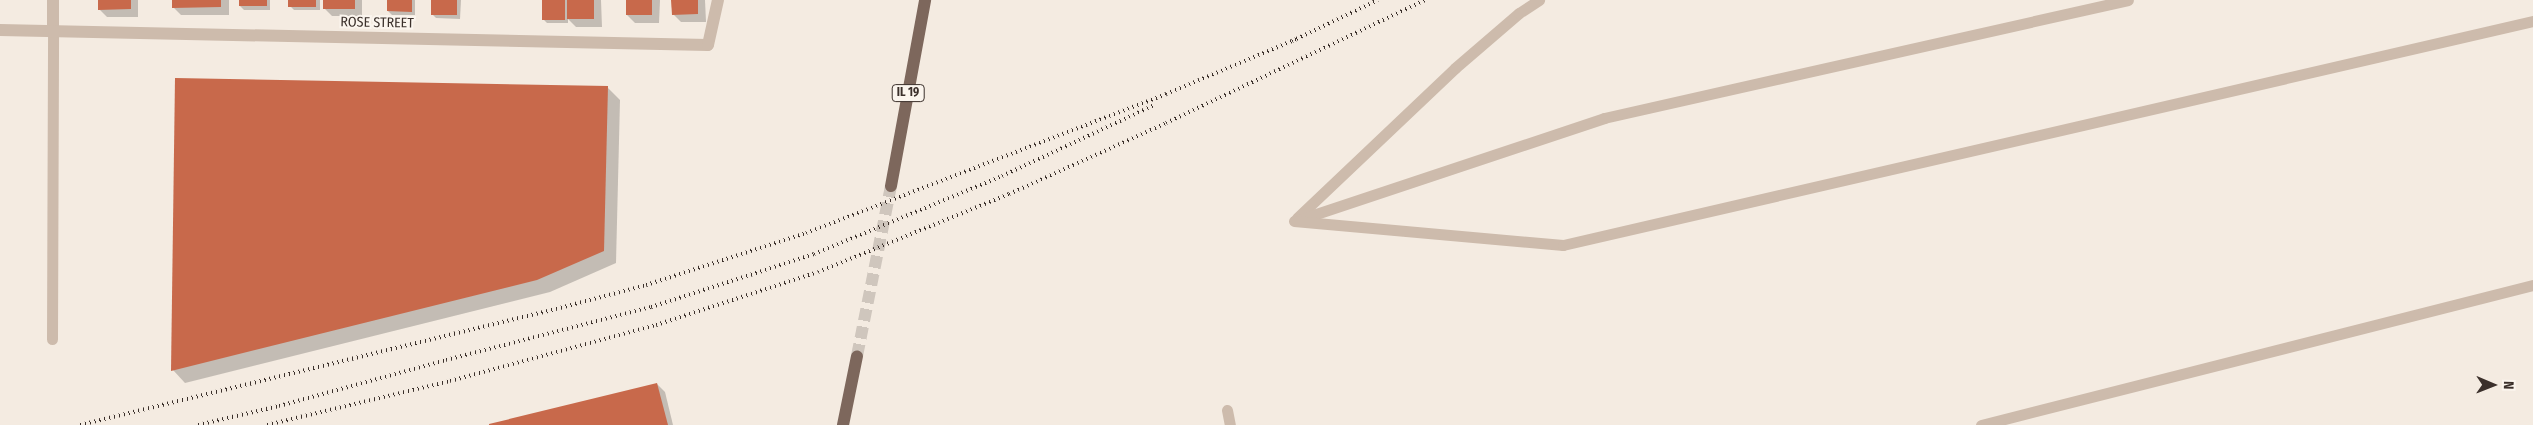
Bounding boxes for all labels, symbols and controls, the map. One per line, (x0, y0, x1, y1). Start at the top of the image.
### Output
street label: ROSE STREET (340, 14, 414, 32)
road number: IL 19 (890, 84, 926, 102)
north arrow (2468, 360, 2518, 410)
text: N (2500, 381, 2517, 390)

